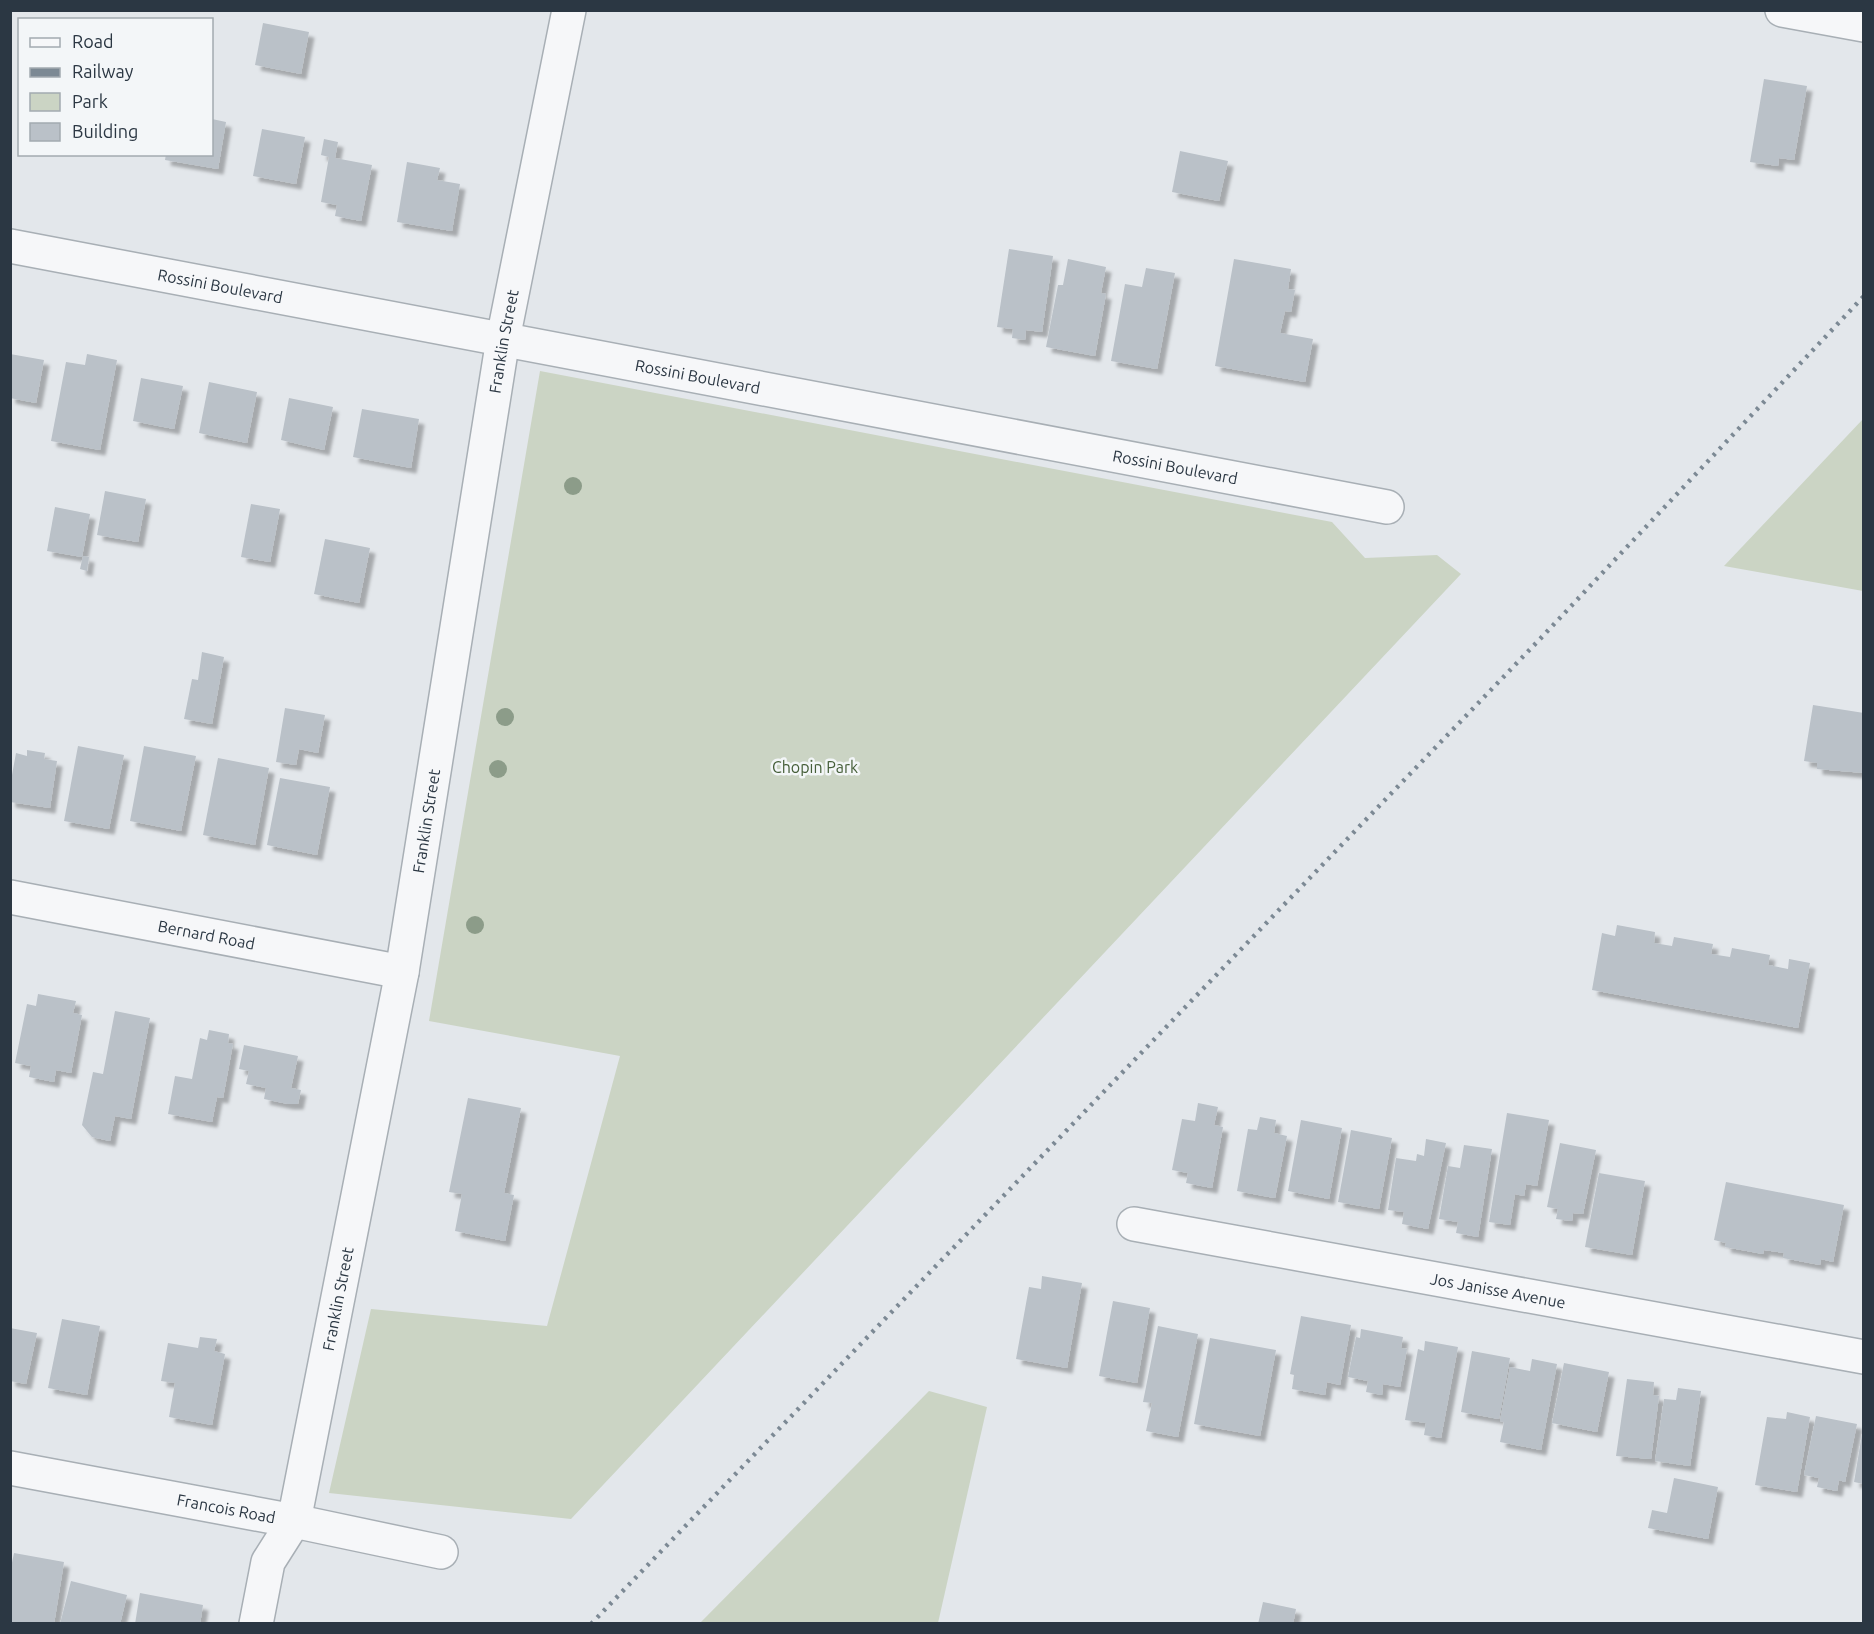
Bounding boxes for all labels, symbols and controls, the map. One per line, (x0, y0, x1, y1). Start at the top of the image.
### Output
legend (18, 18, 213, 156)
text: Road (72, 31, 114, 51)
text: Railway (72, 61, 134, 81)
text: Park (72, 91, 108, 111)
text: Building (72, 121, 138, 141)
street label: Rossini Boulevard (156, 265, 284, 307)
street label: Franklin Street (485, 287, 522, 395)
street label: Rossini Boulevard (634, 356, 762, 397)
street label: Rossini Boulevard (1111, 446, 1239, 488)
park label: Chopin Park (772, 758, 858, 776)
street label: Franklin Street (409, 767, 443, 875)
street label: Bernard Road (156, 916, 257, 953)
street label: Franklin Street (319, 1245, 357, 1352)
street label: Jos Janisse Avenue (1429, 1269, 1567, 1311)
street label: Francois Road (176, 1490, 277, 1526)

